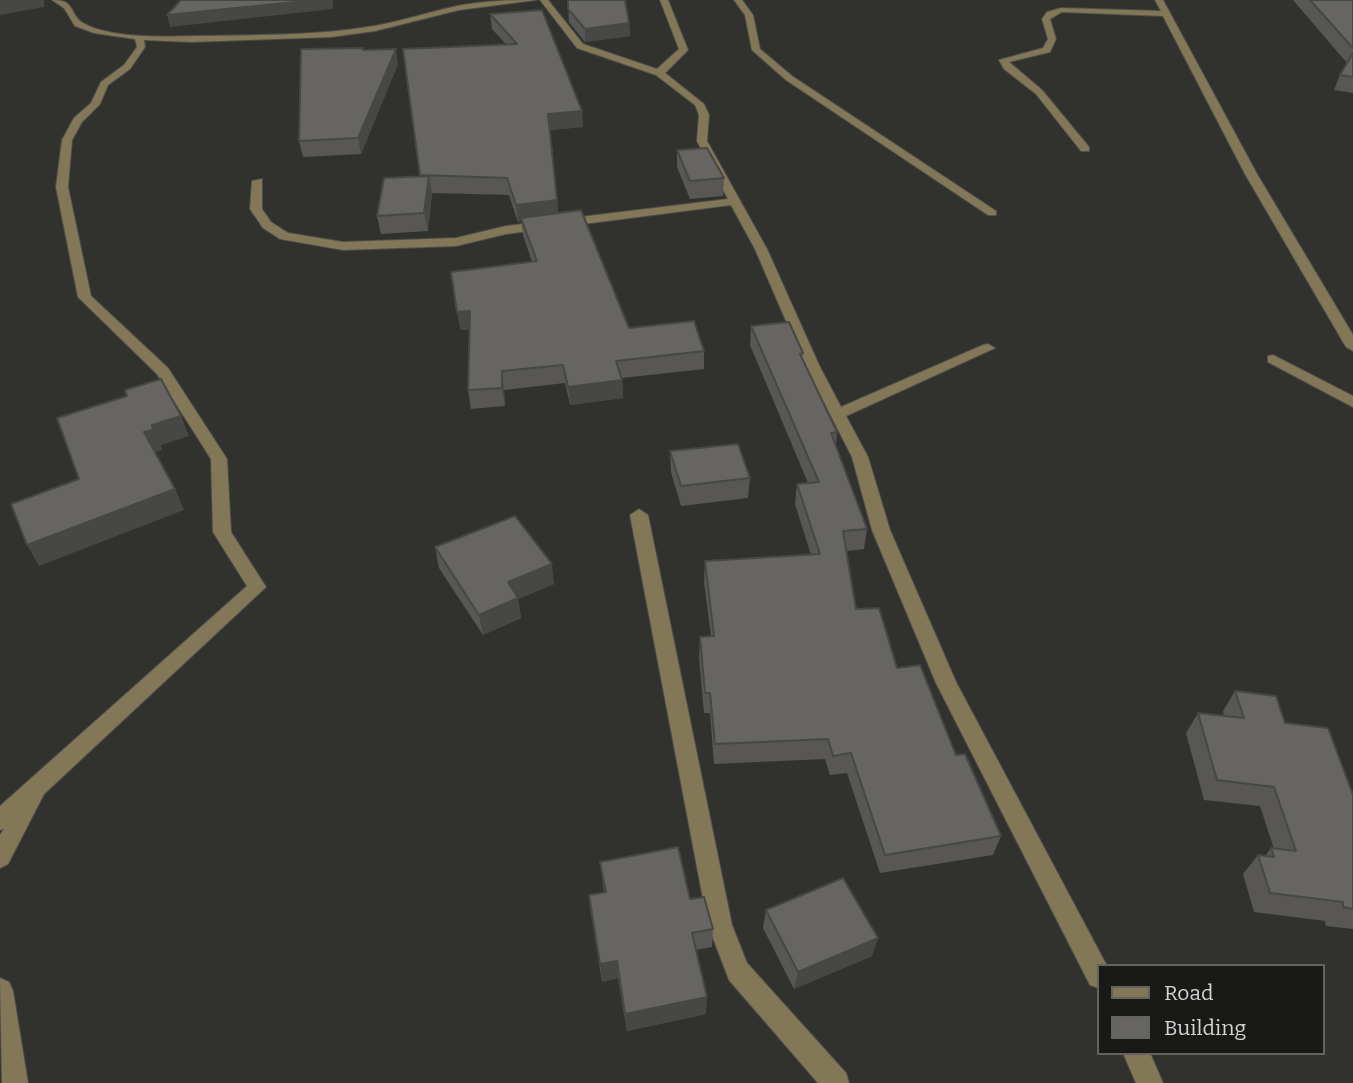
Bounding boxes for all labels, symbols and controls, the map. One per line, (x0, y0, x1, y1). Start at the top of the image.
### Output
legend (1098, 964, 1325, 1055)
text: Road (1164, 980, 1213, 1006)
text: Building (1164, 1015, 1246, 1041)

